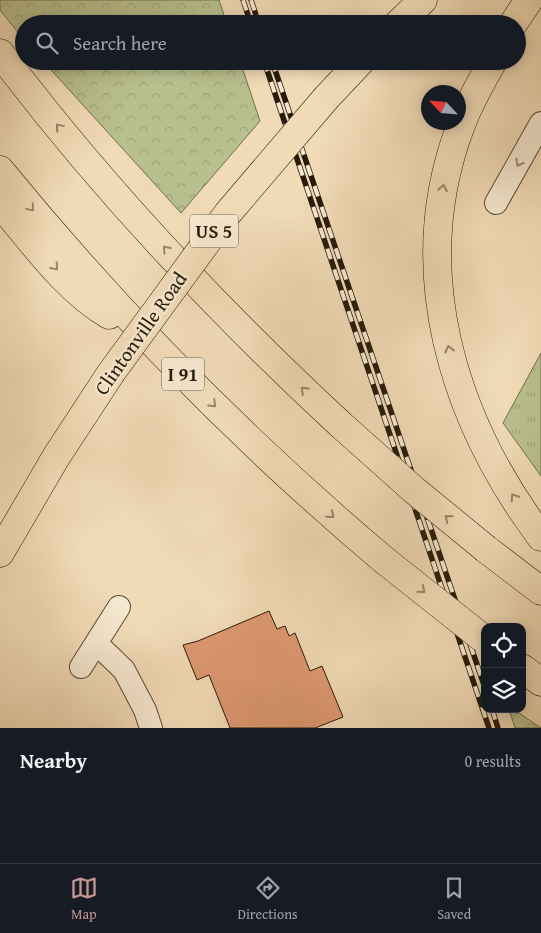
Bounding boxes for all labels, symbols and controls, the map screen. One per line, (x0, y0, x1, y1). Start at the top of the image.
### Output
search box (15, 15, 526, 70)
icon: search (33, 29, 61, 57)
text: Search here (73, 29, 167, 57)
north arrow (421, 85, 466, 130)
one-way arrow (55, 124, 64, 133)
one-way arrow (515, 157, 525, 166)
one-way arrow (437, 183, 448, 192)
one-way arrow (25, 202, 34, 211)
road number: US 5 (190, 215, 238, 248)
one-way arrow (163, 246, 172, 255)
one-way arrow (49, 262, 58, 271)
street label: Clintonville Road (87, 265, 193, 400)
one-way arrow (444, 344, 455, 353)
road number: I 91 (162, 358, 204, 390)
one-way arrow (301, 387, 310, 396)
one-way arrow (207, 398, 216, 407)
one-way arrow (510, 493, 520, 502)
one-way arrow (326, 509, 335, 518)
one-way arrow (445, 515, 454, 524)
one-way arrow (416, 585, 425, 593)
map controls (481, 623, 526, 713)
button: locate (481, 623, 526, 668)
button: layers (481, 668, 526, 713)
text: Nearby (20, 745, 87, 776)
text: 0 results (464, 749, 521, 773)
tab: Map (70, 874, 98, 924)
tab: Directions (237, 874, 298, 924)
tab: Saved (437, 874, 471, 924)

